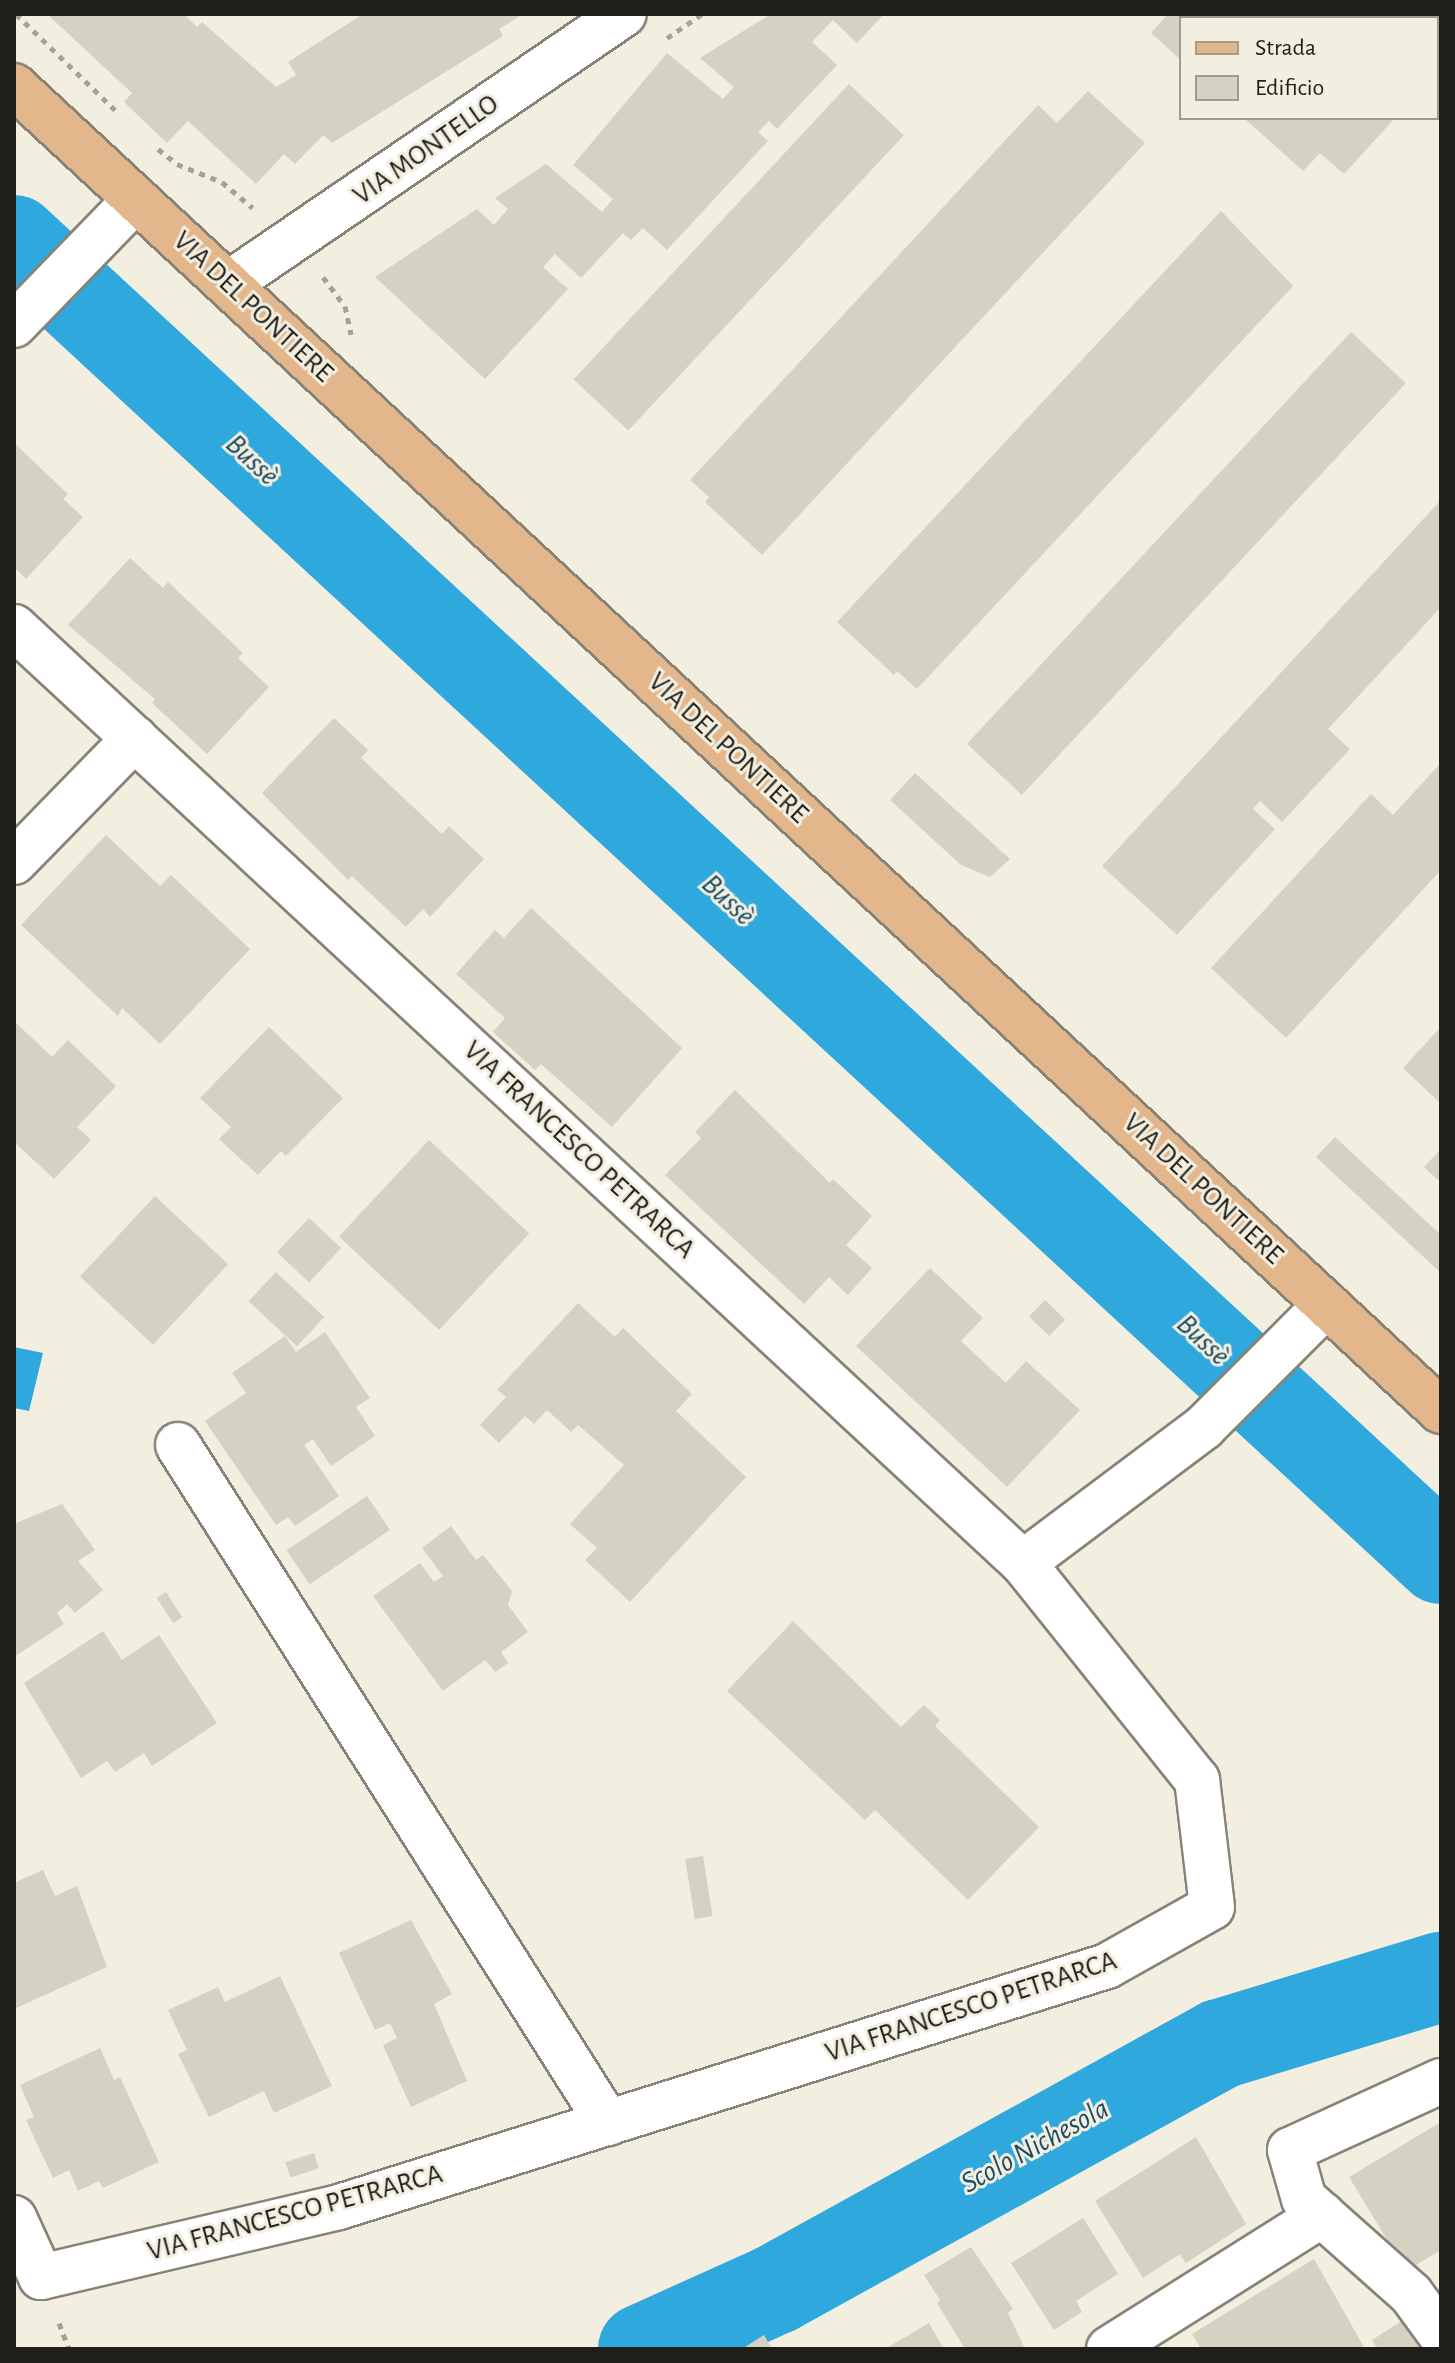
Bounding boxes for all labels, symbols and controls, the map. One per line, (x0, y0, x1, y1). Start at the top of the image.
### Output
legend (1179, 16, 1439, 120)
text: Strada (1255, 36, 1316, 60)
text: Edificio (1255, 76, 1324, 100)
street label: VIA MONTELLO (347, 87, 505, 213)
street label: VIA DEL PONTIERE (166, 224, 340, 390)
water label: Bussè (218, 426, 286, 494)
street label: VIA DEL PONTIERE (641, 665, 815, 831)
water label: Bussè (694, 866, 762, 934)
street label: VIA FRANCESCO PETRARCA (456, 1034, 702, 1266)
street label: VIA DEL PONTIERE (1116, 1106, 1290, 1272)
water label: Bussè (1169, 1306, 1237, 1374)
street label: VIA FRANCESCO PETRARCA (821, 1944, 1121, 2070)
water label: Scolo Nichesola (955, 2091, 1115, 2201)
street label: VIA FRANCESCO PETRARCA (144, 2157, 446, 2269)

